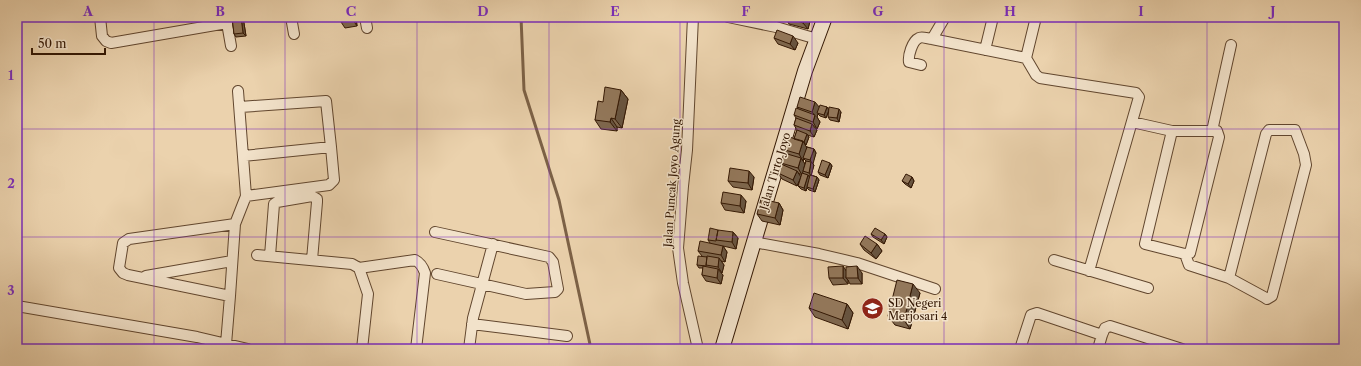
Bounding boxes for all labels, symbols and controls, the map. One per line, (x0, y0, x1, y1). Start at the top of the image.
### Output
text: A (82, 3, 94, 19)
text: B (215, 3, 225, 19)
text: C (346, 3, 356, 19)
text: D (477, 3, 489, 19)
text: E (610, 3, 620, 19)
text: F (742, 3, 751, 19)
text: G (872, 3, 884, 19)
text: H (1004, 3, 1016, 19)
text: I (1138, 3, 1144, 19)
text: J (1268, 3, 1276, 19)
scale bar (32, 30, 105, 56)
text: 50 m (38, 36, 67, 51)
text: 1 (8, 67, 14, 83)
street label: Jalan Puncak Joyo Agung (660, 118, 683, 250)
street label: Jalan Tirto Joyo (756, 130, 794, 213)
text: 2 (7, 175, 15, 191)
text: 3 (7, 282, 15, 298)
school or university icon: SD Negeri Merjosari 4 (860, 296, 886, 322)
place label: SD Negeri Merjosari 4 (888, 296, 947, 323)

